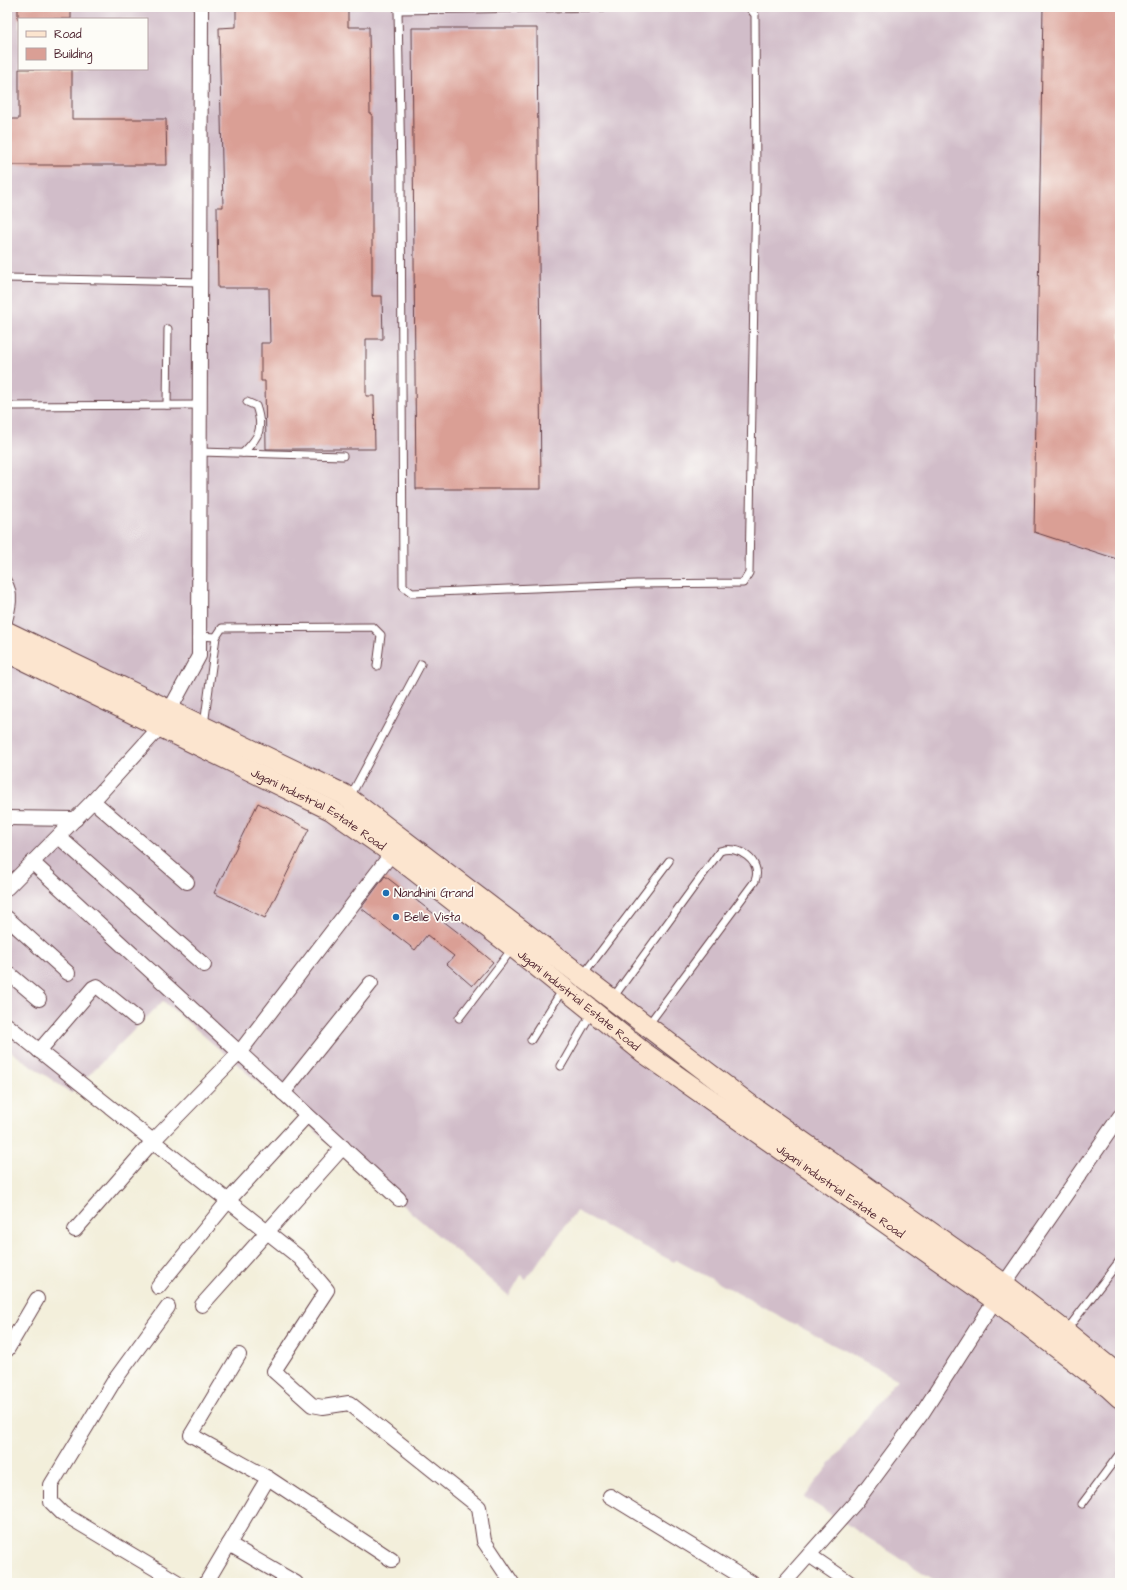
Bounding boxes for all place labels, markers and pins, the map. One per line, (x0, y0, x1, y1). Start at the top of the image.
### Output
place label: Nandhini Grand (394, 885, 473, 902)
marker: Nandhini Grand (381, 888, 391, 898)
place label: Belle Vista (404, 909, 460, 926)
marker: Belle Vista (391, 912, 401, 922)

